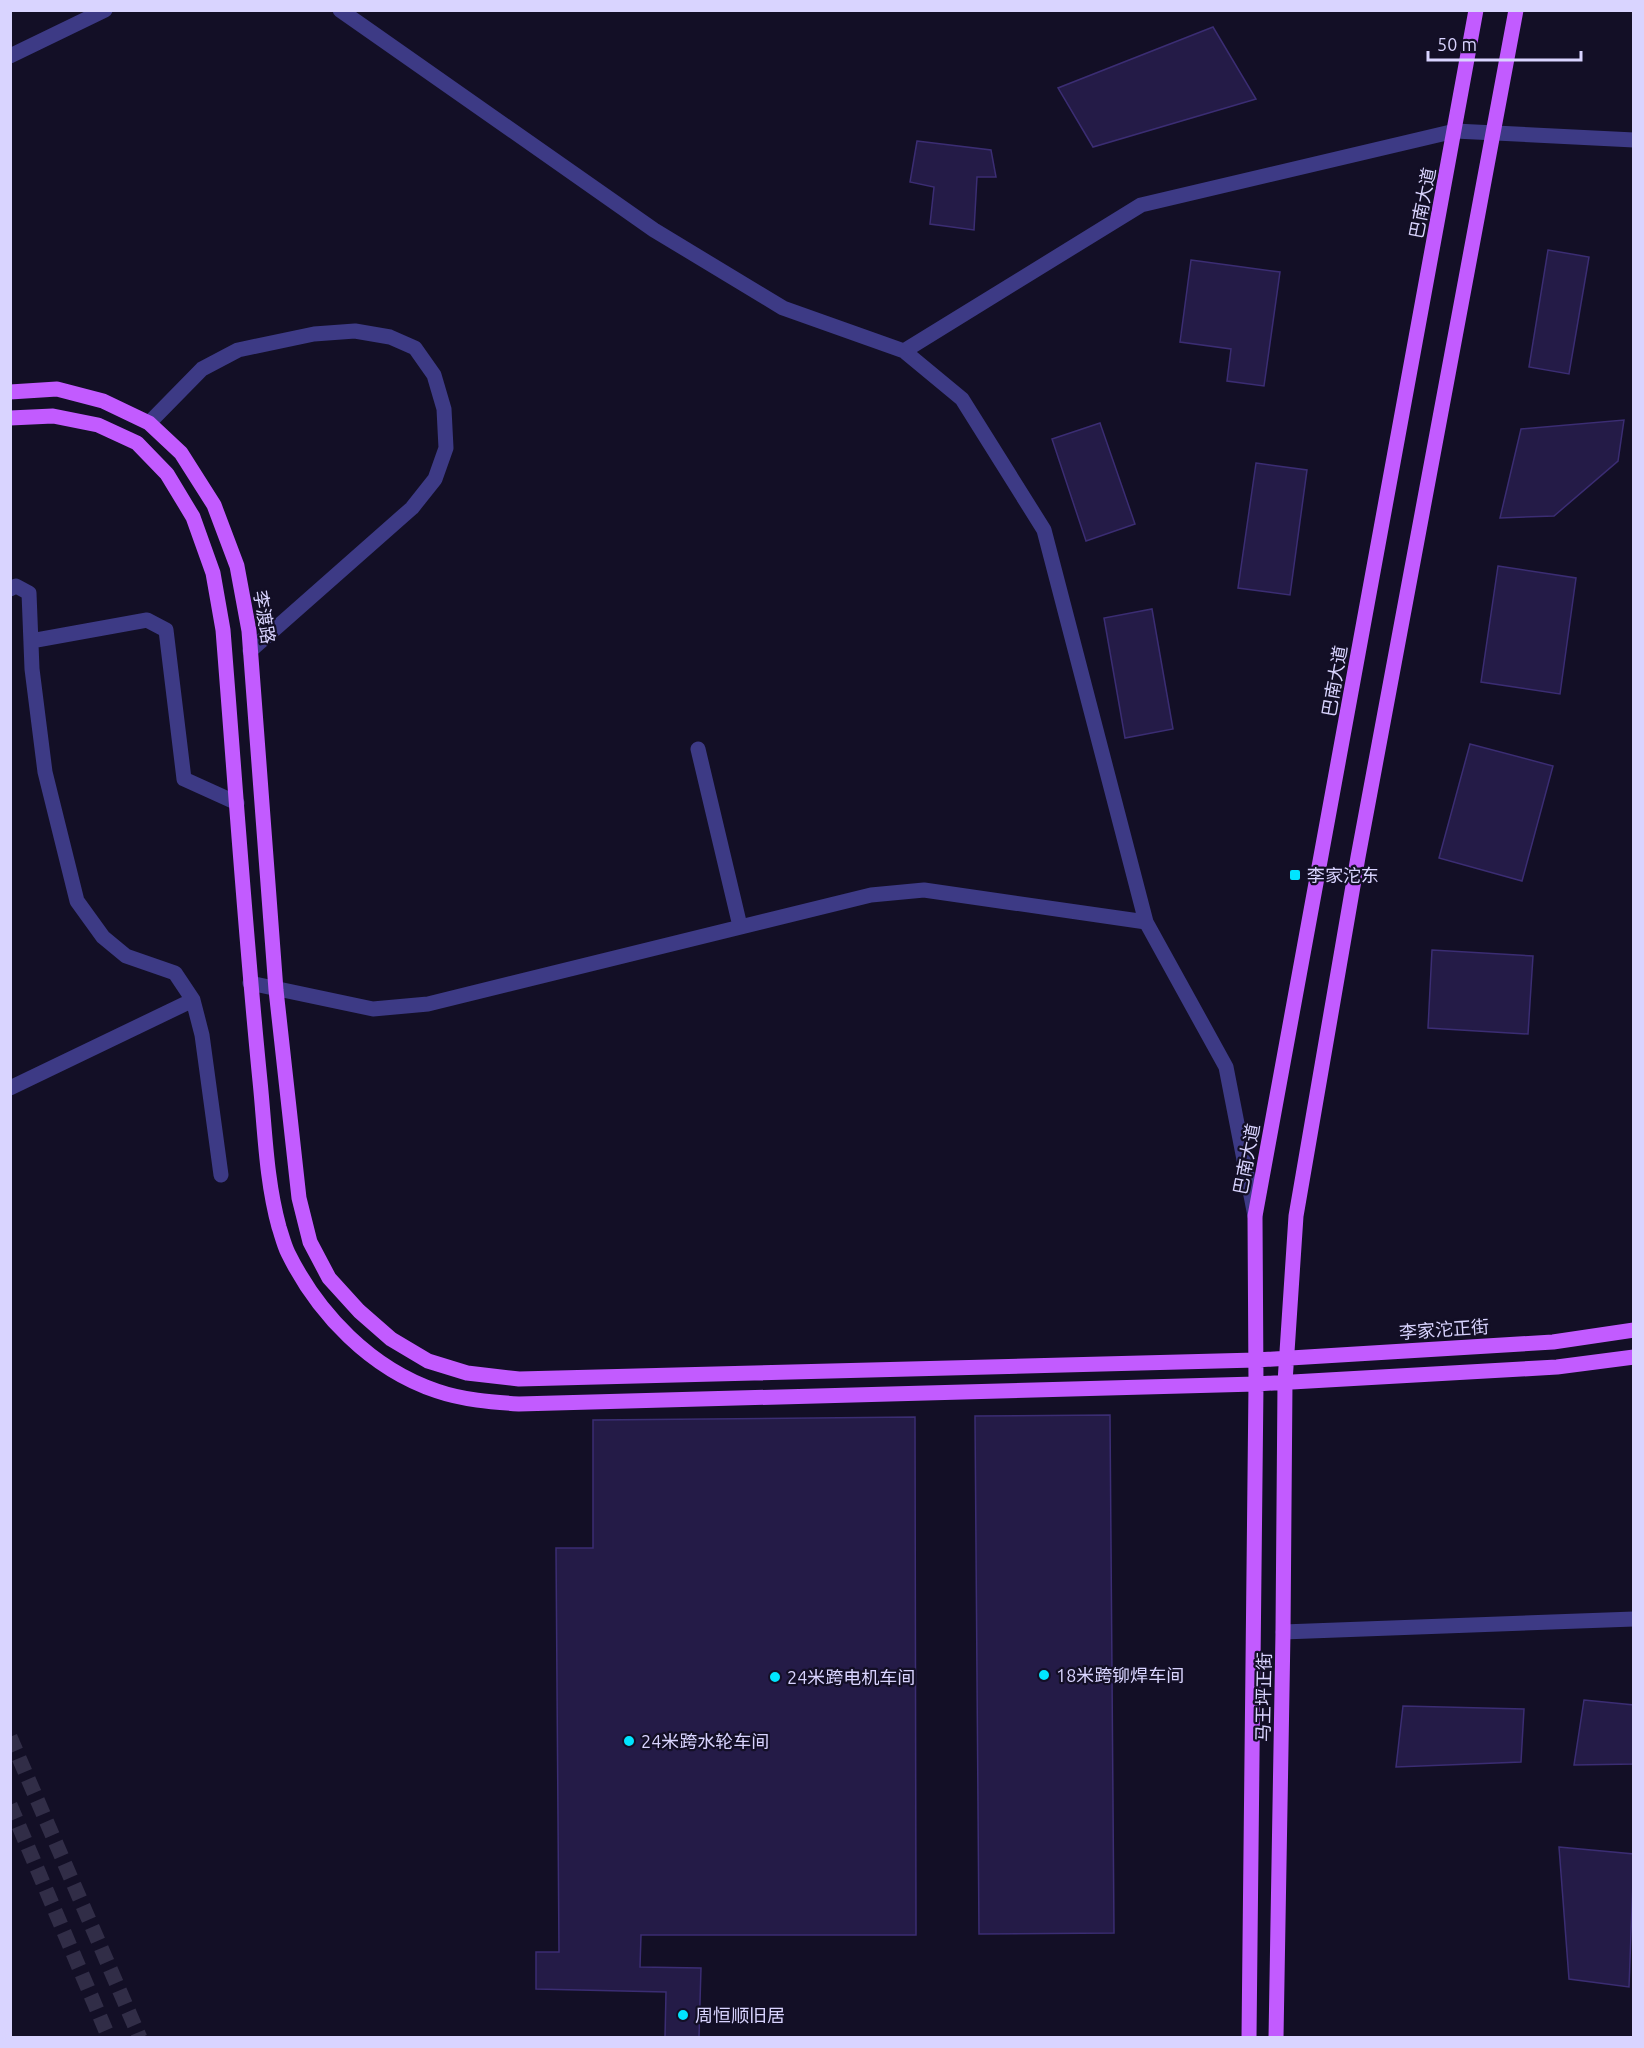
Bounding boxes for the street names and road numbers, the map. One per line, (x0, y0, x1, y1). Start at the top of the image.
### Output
street label: 巴南大道 (1405, 166, 1439, 240)
street label: 李渡路 (251, 589, 279, 645)
street label: 巴南大道 (1318, 644, 1350, 718)
street label: 巴南大道 (1229, 1122, 1263, 1196)
street label: 李家沱正街 (1398, 1316, 1490, 1342)
street label: 马王坪正街 (1252, 1652, 1274, 1742)

